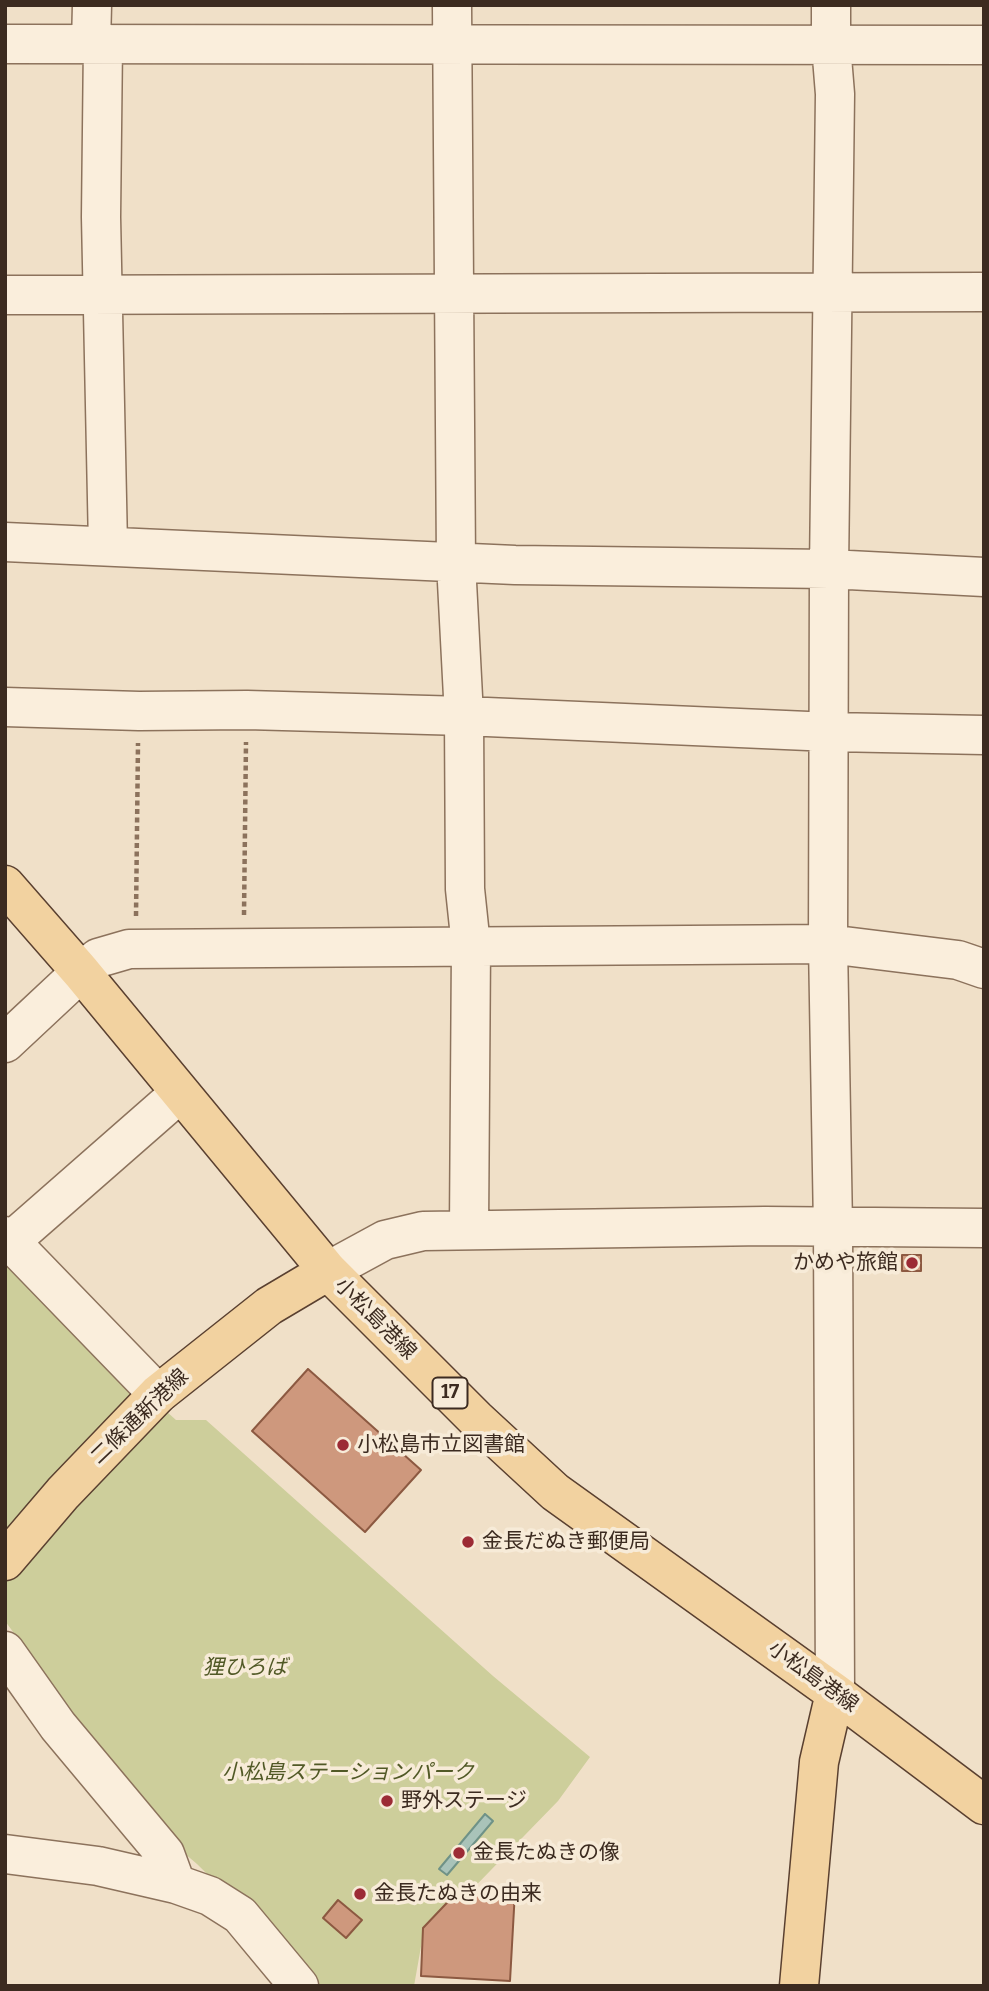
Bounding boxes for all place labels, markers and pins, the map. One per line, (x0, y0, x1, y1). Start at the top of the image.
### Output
place label: かめや旅館 (793, 1250, 898, 1276)
marker: かめや旅館 (904, 1255, 920, 1271)
place label: 小松島市立図書館 (357, 1432, 525, 1458)
marker: 小松島市立図書館 (335, 1437, 351, 1453)
place label: 金長だぬき郵便局 (482, 1529, 650, 1555)
marker: 金長だぬき郵便局 (460, 1534, 476, 1550)
place label: 野外ステージ (401, 1788, 527, 1814)
marker: 野外ステージ (379, 1793, 395, 1809)
place label: 金長たぬきの像 (473, 1840, 620, 1866)
marker: 金長たぬきの像 (451, 1845, 467, 1861)
place label: 金長たぬきの由来 (374, 1881, 542, 1907)
marker: 金長たぬきの由来 (352, 1886, 368, 1902)

